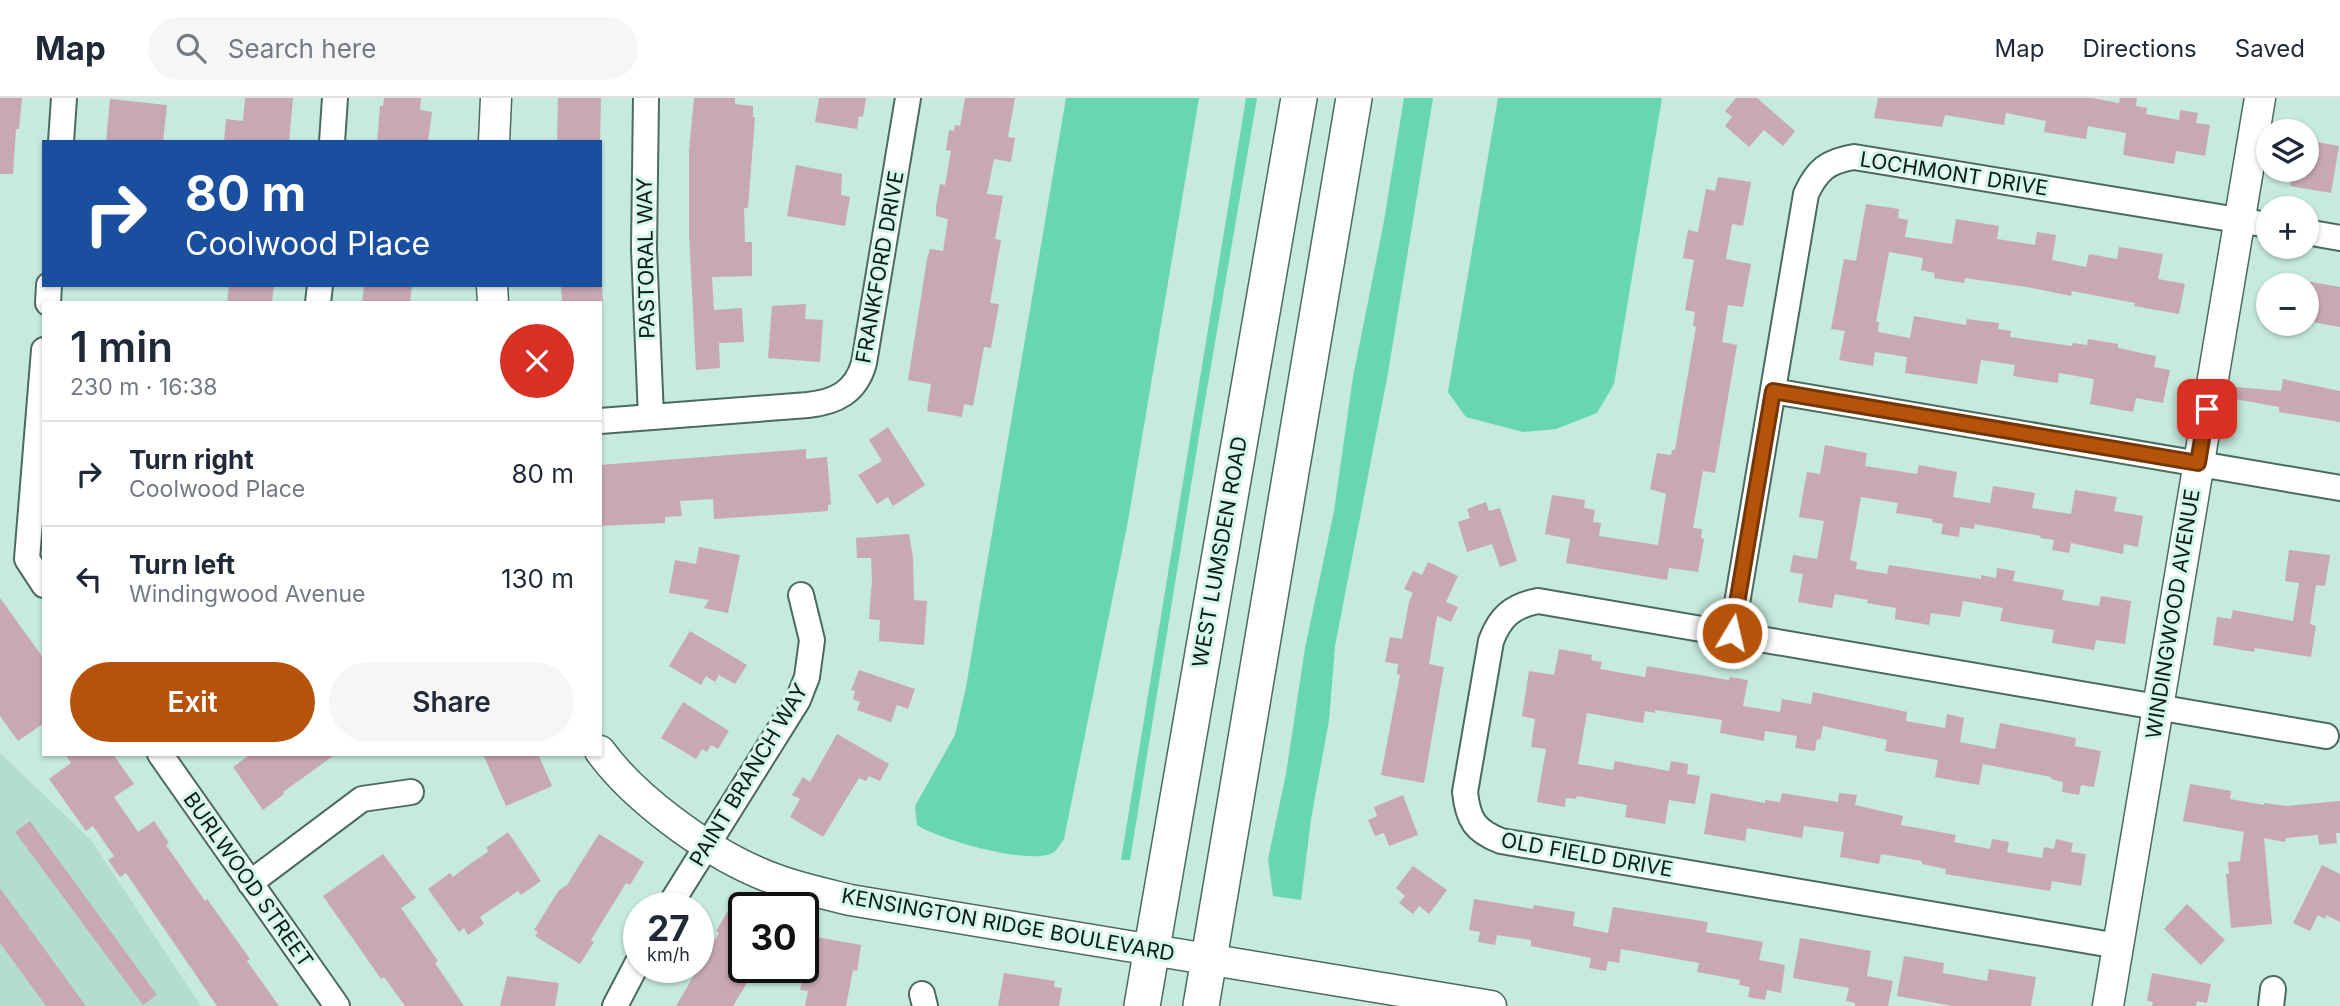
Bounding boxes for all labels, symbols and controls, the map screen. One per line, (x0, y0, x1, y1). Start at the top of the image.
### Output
search box (148, 17, 638, 80)
text: Map (35, 28, 106, 68)
icon: search (172, 29, 210, 67)
text: Search here (228, 33, 376, 64)
text: Map (1995, 34, 2044, 63)
text: Directions (2082, 34, 2197, 63)
text: Saved (2235, 34, 2305, 63)
map controls (2256, 119, 2319, 336)
button: layers (2256, 119, 2319, 182)
street label: LOCHMONT DRIVE (1858, 146, 2050, 201)
text: 80 m (185, 164, 306, 223)
icon: right (70, 168, 161, 259)
street label: FRANKFORD DRIVE (850, 169, 909, 365)
street label: PASTORAL WAY (632, 177, 659, 339)
button: + (2256, 196, 2319, 259)
text: Coolwood Place (185, 224, 430, 263)
button: − (2256, 273, 2319, 336)
text: 1 min (70, 321, 173, 372)
button: close (500, 324, 574, 398)
text: 230 m · 16:38 (70, 373, 218, 401)
pin (2177, 379, 2237, 439)
icon: arrive (2188, 390, 2226, 428)
street label: WEST LUMSDEN ROAD (1187, 434, 1252, 669)
text: Turn right (129, 444, 254, 475)
icon: right (70, 455, 108, 493)
text: 80 m (511, 458, 574, 489)
text: Coolwood Place (129, 475, 305, 503)
street label: WINDINGWOOD AVENUE (2140, 487, 2205, 741)
text: Turn left (129, 549, 235, 580)
icon: left (70, 560, 108, 598)
text: 130 m (501, 563, 574, 594)
text: Windingwood Avenue (129, 580, 366, 608)
position arrow (1695, 596, 1769, 670)
button: Exit (70, 662, 315, 742)
button: Share (329, 662, 574, 742)
street label: PAINT BRANCH WAY (684, 679, 813, 870)
street label: BURLWOOD STREET (179, 787, 318, 972)
street label: OLD FIELD DRIVE (1499, 827, 1675, 882)
street label: KENSINGTON RIDGE BOULEVARD (840, 883, 1177, 966)
speed limit sign: 30 (728, 892, 819, 983)
text: 27 (647, 907, 690, 949)
text: km/h (647, 944, 690, 965)

